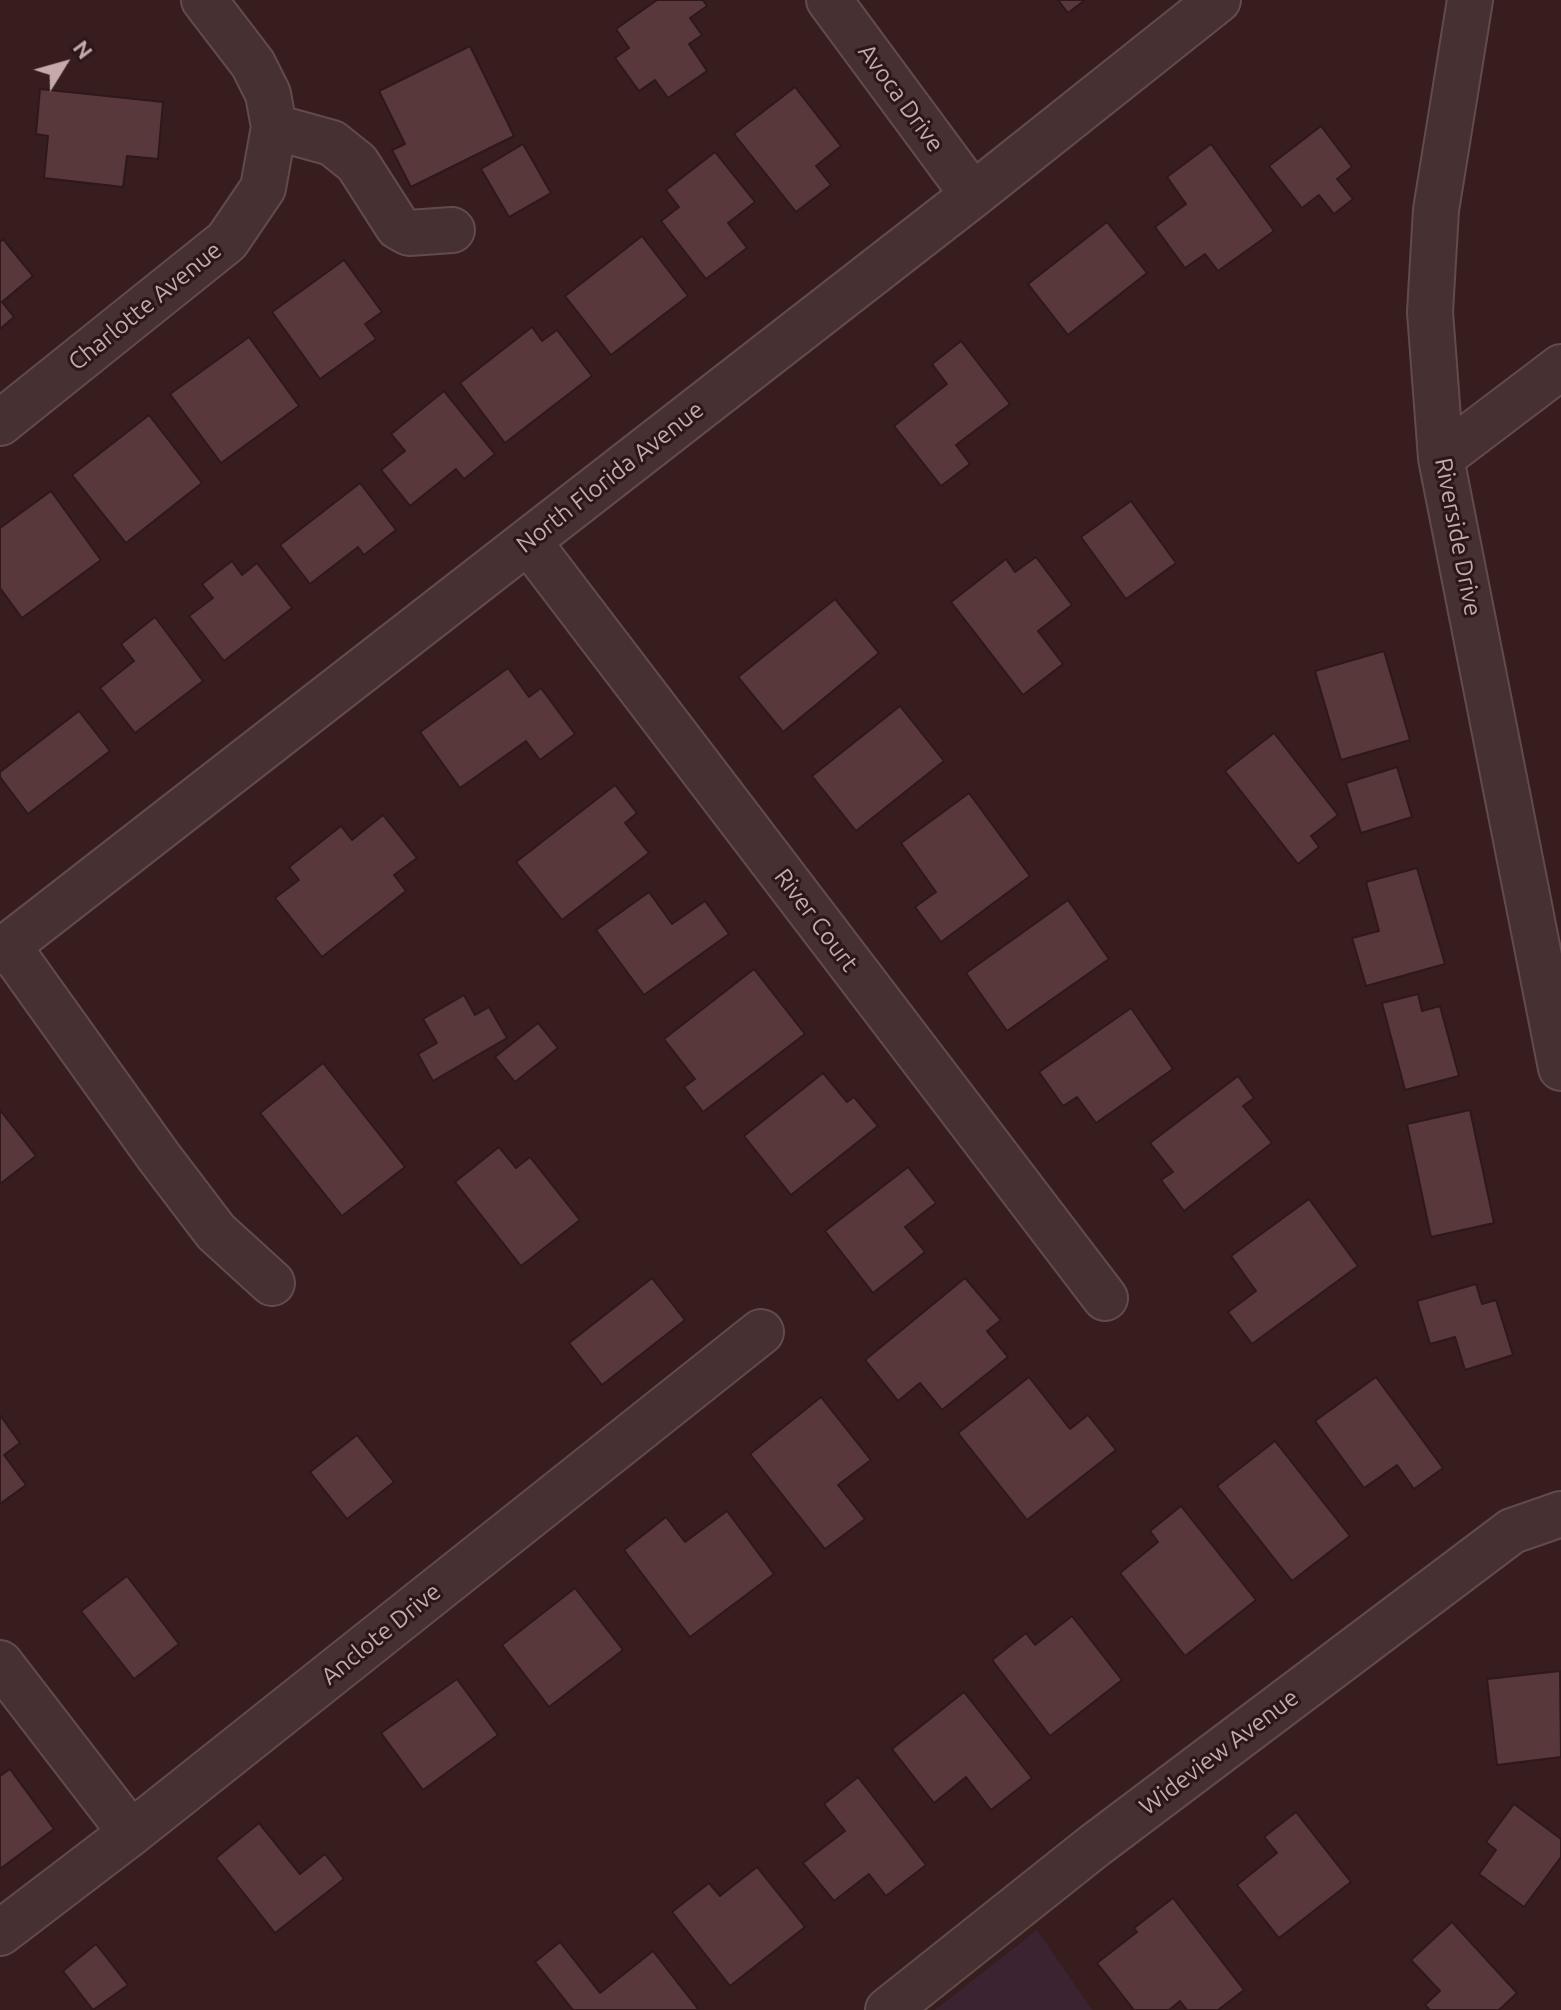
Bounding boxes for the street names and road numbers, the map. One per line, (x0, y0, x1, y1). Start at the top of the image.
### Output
street label: Avoca Drive (852, 38, 950, 158)
street label: Charlotte Avenue (63, 235, 227, 377)
street label: North Florida Avenue (511, 395, 709, 559)
street label: Riverside Drive (1429, 455, 1487, 619)
street label: River Court (768, 863, 864, 977)
street label: Anclote Drive (315, 1577, 447, 1691)
street label: Wideview Avenue (1134, 1683, 1304, 1821)

